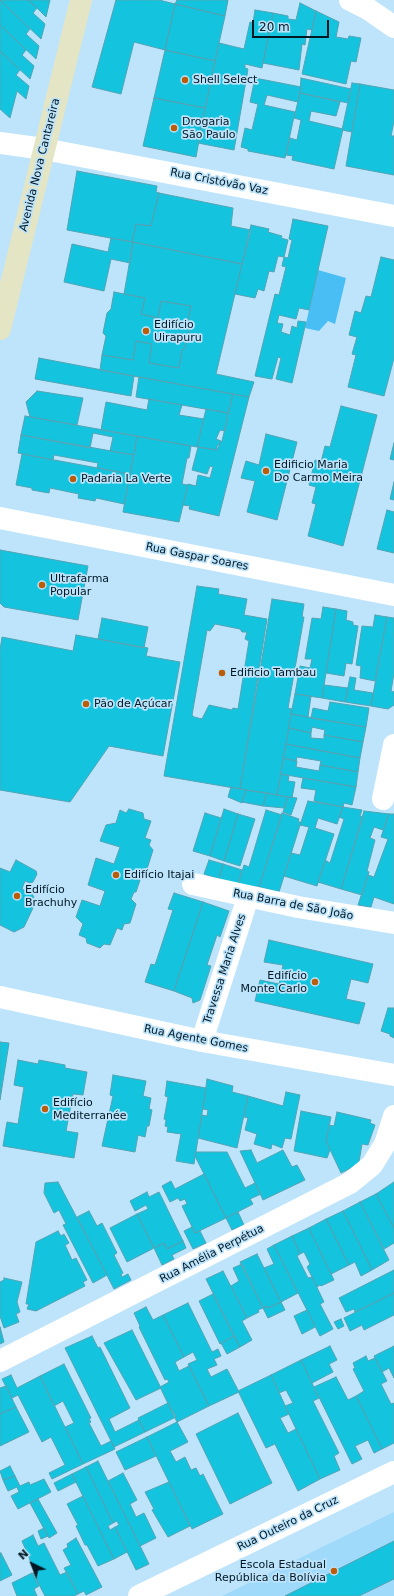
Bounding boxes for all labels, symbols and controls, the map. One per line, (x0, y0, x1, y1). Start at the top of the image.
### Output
scale bar (254, 12, 331, 38)
text: 20 m (259, 20, 290, 34)
place label: Shell Select (193, 73, 257, 87)
marker: Shell Select (180, 75, 190, 85)
street label: Avenida Nova Cantareira (17, 97, 63, 233)
place label: Drogaria São Paulo (182, 115, 236, 141)
marker: Drogaria São Paulo (169, 123, 179, 133)
street label: Rua Cristóvão Vaz (169, 166, 269, 198)
place label: Edifício Uirapuru (154, 318, 202, 344)
marker: Edifício Uirapuru (141, 326, 151, 336)
place label: Edificio Maria Do Carmo Meira (274, 458, 363, 484)
marker: Edificio Maria Do Carmo Meira (261, 466, 271, 476)
place label: Padaria La Verte (81, 472, 171, 486)
marker: Padaria La Verte (68, 474, 78, 484)
street label: Rua Gaspar Soares (145, 541, 249, 573)
place label: Ultrafarma Popular (50, 572, 109, 598)
marker: Ultrafarma Popular (37, 580, 47, 590)
place label: Edificio Tambau (230, 666, 316, 680)
marker: Edificio Tambau (217, 668, 227, 678)
place label: Pão de Açúcar (94, 697, 172, 711)
marker: Pão de Açúcar (81, 699, 91, 709)
place label: Edifício Itajai (124, 868, 194, 882)
marker: Edifício Itajai (111, 870, 121, 880)
place label: Edifício Brachuhy (25, 883, 77, 909)
street label: Rua Barra de São João (232, 887, 354, 923)
marker: Edifício Brachuhy (12, 891, 22, 901)
street label: Travessa Maria Alves (201, 912, 249, 1026)
place label: Edifício Monte Carlo (241, 969, 307, 995)
marker: Edifício Monte Carlo (310, 977, 320, 987)
street label: Rua Agente Gomes (143, 1022, 249, 1056)
place label: Edifício Mediterranée (53, 1096, 126, 1122)
marker: Edifício Mediterranée (40, 1104, 50, 1114)
street label: Rua Amélia Perpétua (158, 1222, 266, 1286)
street label: Rua Outeiro da Cruz (235, 1494, 341, 1554)
north arrow (12, 1544, 52, 1584)
text: N (16, 1547, 31, 1563)
place label: Escola Estadual República da Bolívia (215, 1558, 326, 1584)
marker: Escola Estadual República da Bolívia (329, 1566, 339, 1576)

